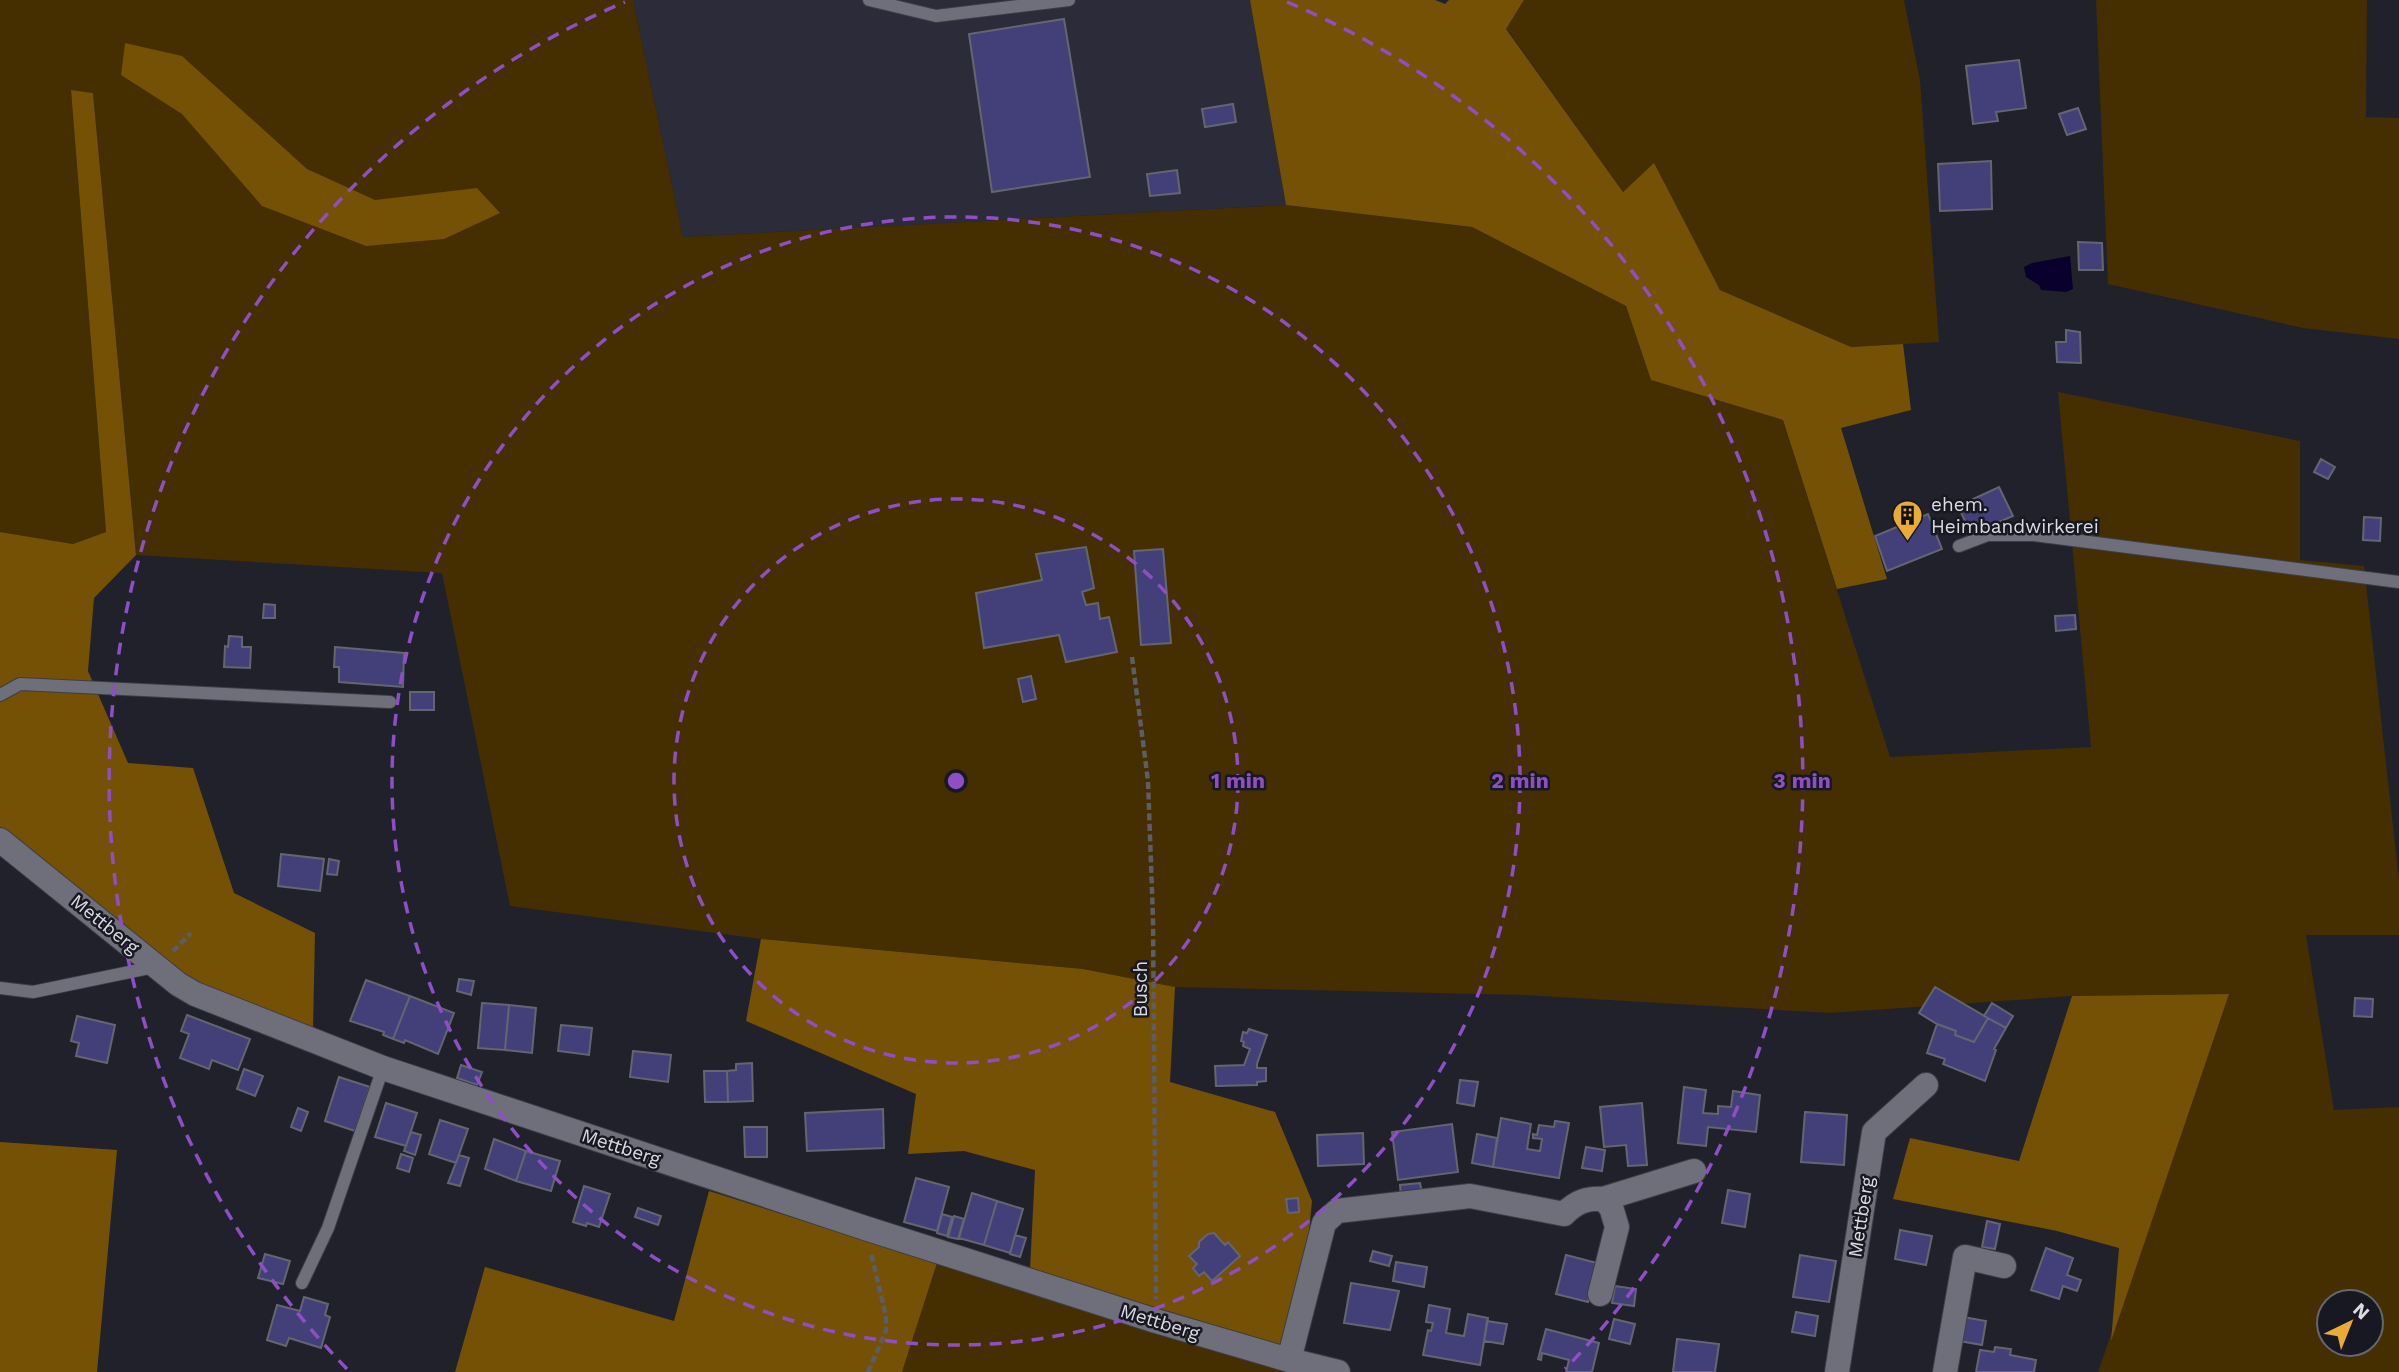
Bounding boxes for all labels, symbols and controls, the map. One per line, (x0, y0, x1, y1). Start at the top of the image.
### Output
place label: ehem. Heimbandwirkerei (1931, 493, 2099, 538)
building icon: ehem. Heimbandwirkerei (1891, 498, 1925, 542)
text: 1 min (1211, 768, 1265, 793)
text: 2 min (1491, 768, 1549, 793)
text: 3 min (1773, 768, 1831, 793)
centre of rings (944, 769, 968, 793)
street label: Mettberg (66, 889, 145, 959)
street label: Busch (1129, 961, 1152, 1017)
street label: Mettberg (579, 1123, 664, 1171)
street label: Mettberg (1843, 1174, 1879, 1259)
north arrow (2315, 1288, 2385, 1358)
text: N (2348, 1298, 2374, 1324)
street label: Mettberg (1118, 1299, 1203, 1345)

